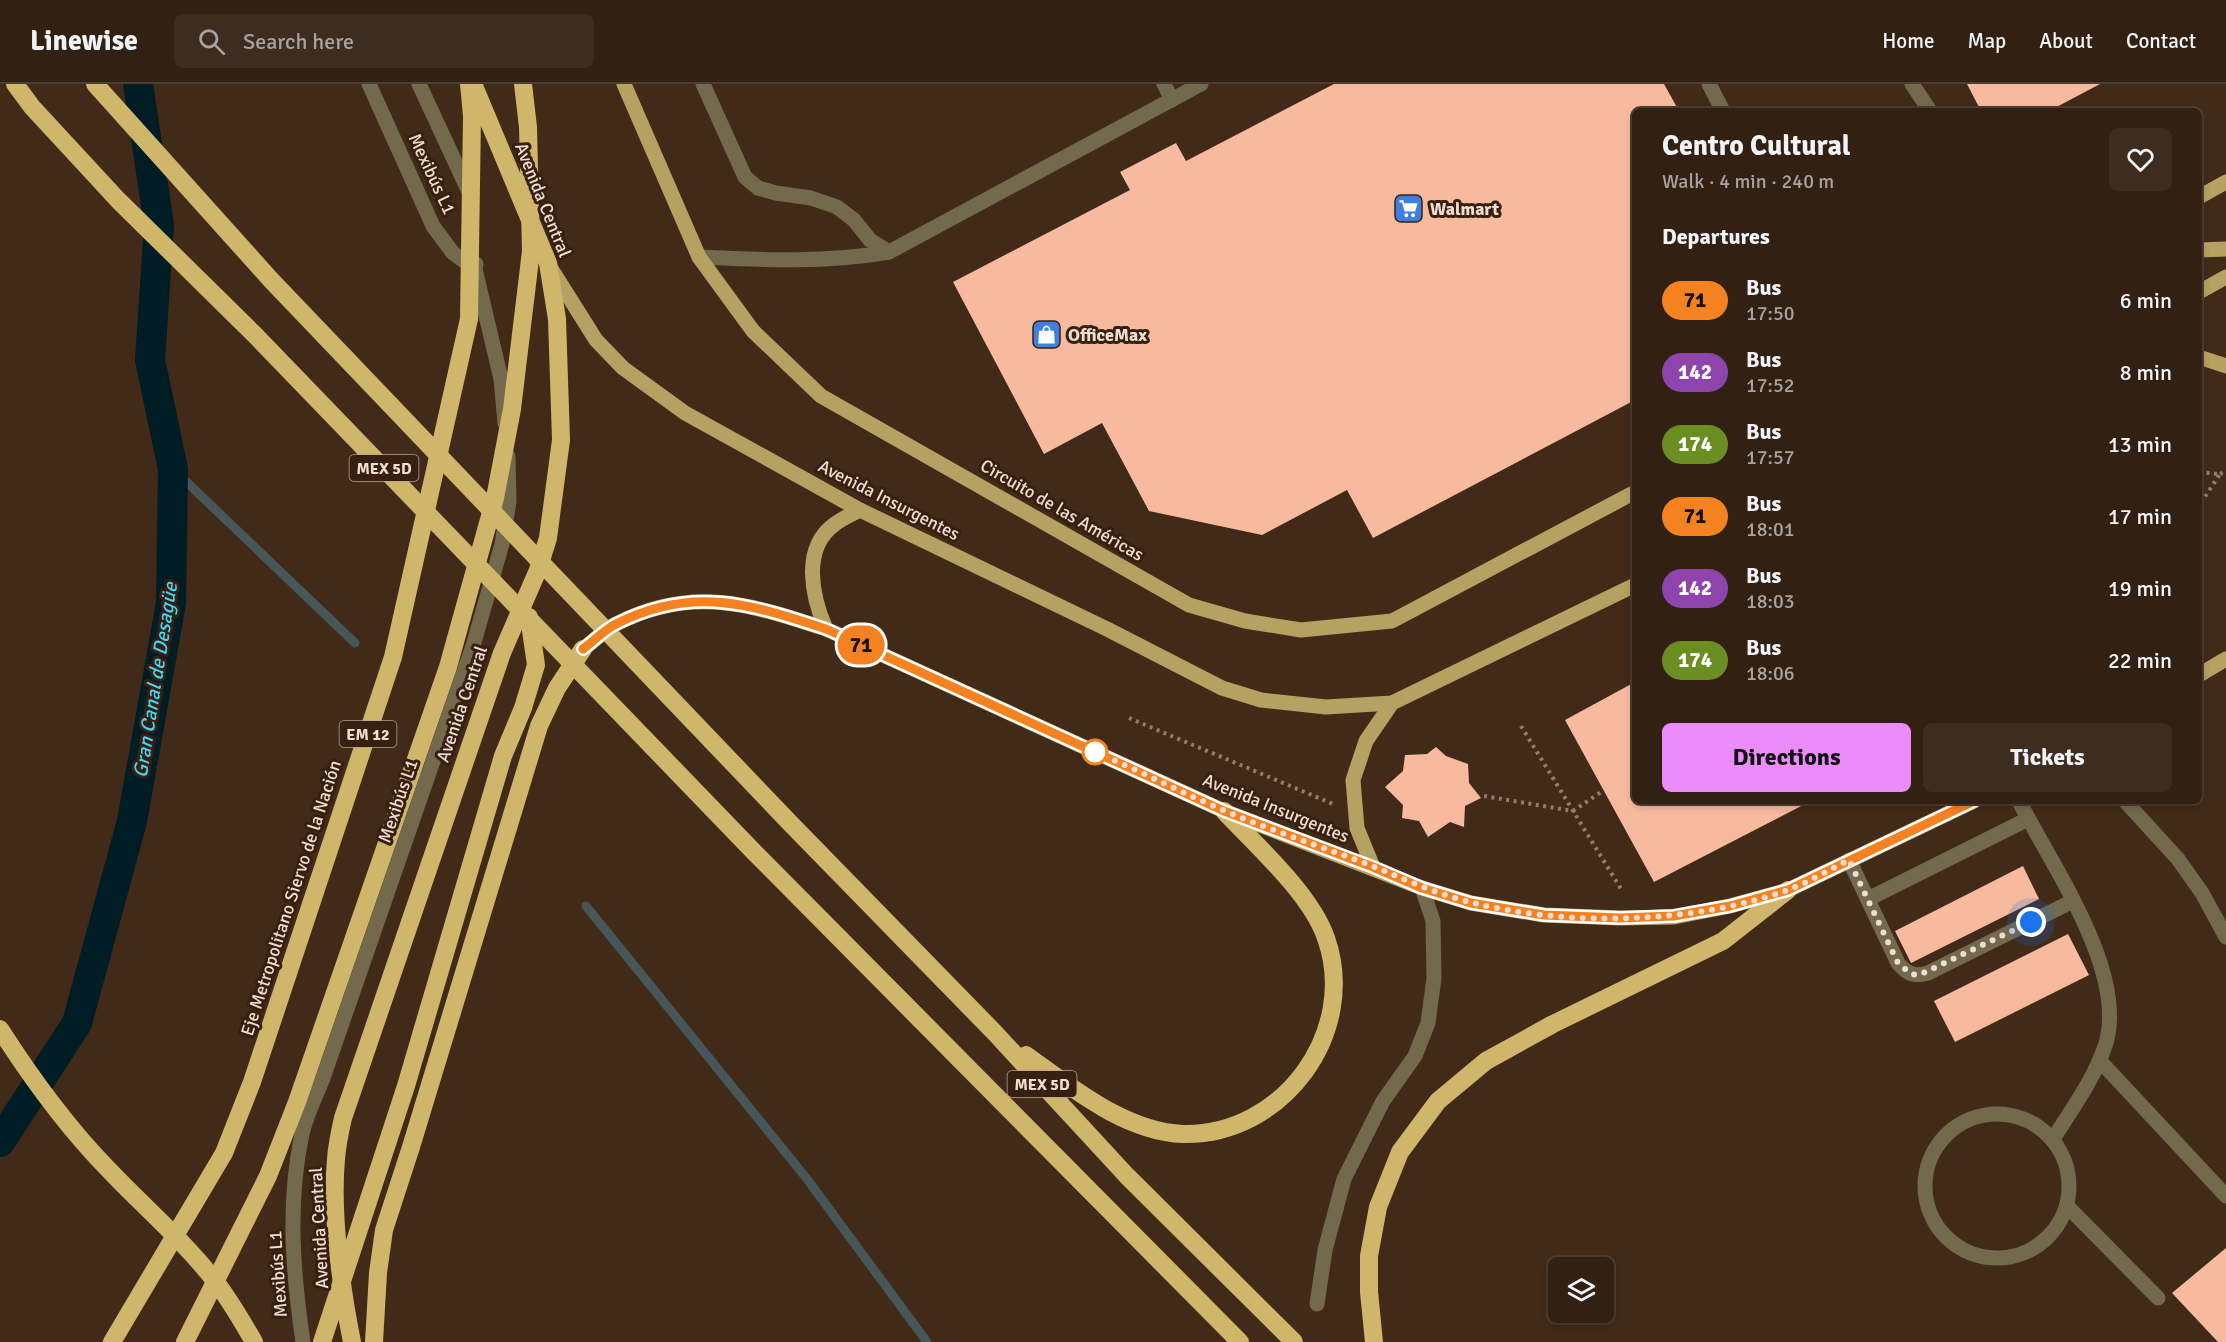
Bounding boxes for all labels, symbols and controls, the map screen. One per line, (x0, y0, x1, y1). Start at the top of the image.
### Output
search box (174, 14, 594, 68)
text: Linewise (30, 24, 138, 58)
icon: search (195, 25, 228, 58)
text: Search here (243, 28, 354, 55)
text: Home (1882, 28, 1935, 54)
text: Map (1968, 28, 2006, 54)
text: About (2039, 28, 2093, 54)
text: Contact (2126, 28, 2196, 54)
button: heart (2109, 128, 2172, 191)
text: Centro Cultural (1662, 129, 1851, 163)
street label: Mexibús L1 (404, 130, 460, 218)
street label: Avenida Central (510, 139, 576, 261)
text: Walk · 4 min · 240 m (1662, 169, 1834, 194)
supermarket icon: Walmart (1393, 193, 1425, 225)
place label: Walmart (1430, 198, 1499, 220)
text: Departures (1662, 223, 1770, 250)
text: Bus (1746, 274, 1781, 301)
text: 71 (1684, 287, 1706, 313)
text: 6 min (2120, 287, 2172, 314)
text: 17:50 (1746, 301, 1795, 326)
shop icon: OfficeMax (1031, 319, 1063, 351)
place label: OfficeMax (1068, 324, 1147, 346)
text: Bus (1746, 346, 1781, 373)
text: 142 (1678, 359, 1712, 385)
text: 8 min (2120, 359, 2172, 386)
text: 17:52 (1746, 373, 1795, 398)
text: Bus (1746, 418, 1781, 445)
text: 174 (1678, 431, 1712, 457)
text: 13 min (2108, 431, 2172, 458)
text: 17:57 (1746, 445, 1795, 470)
street label: Circuito de las Américas (976, 454, 1148, 566)
road number: MEX 5D (350, 455, 418, 481)
street label: Avenida Insurgentes (815, 455, 963, 545)
text: Bus (1746, 490, 1781, 517)
text: 71 (1684, 503, 1706, 529)
text: 17 min (2108, 503, 2172, 530)
text: 18:01 (1746, 517, 1795, 542)
text: Bus (1746, 562, 1781, 589)
text: 142 (1678, 575, 1712, 601)
text: 19 min (2108, 575, 2172, 602)
water label: Gran Canal de Desagüe (128, 580, 183, 779)
text: 18:03 (1746, 589, 1795, 614)
line badge: 71 (834, 626, 888, 664)
text: 71 (850, 632, 872, 658)
text: Bus (1746, 634, 1781, 661)
street label: Avenida Central (432, 643, 492, 765)
text: 174 (1678, 647, 1712, 673)
text: 22 min (2108, 647, 2172, 674)
text: 18:06 (1746, 661, 1795, 686)
road number: EM 12 (340, 721, 397, 747)
button: Directions (1662, 723, 1911, 792)
button: Tickets (1923, 723, 2172, 792)
unlabelled marker (1082, 739, 1108, 765)
street label: Mexibús L1 (373, 756, 423, 846)
street label: Eje Metropolitano Siervo de la Nación (236, 757, 346, 1039)
street label: Avenida Insurgentes (1200, 769, 1352, 847)
your location (2016, 907, 2046, 937)
road number: MEX 5D (1008, 1071, 1076, 1097)
street label: Avenida Central (305, 1167, 333, 1289)
street label: Mexibús L1 (264, 1230, 292, 1318)
map controls (1548, 1257, 1614, 1323)
button: layers (1548, 1257, 1614, 1323)

